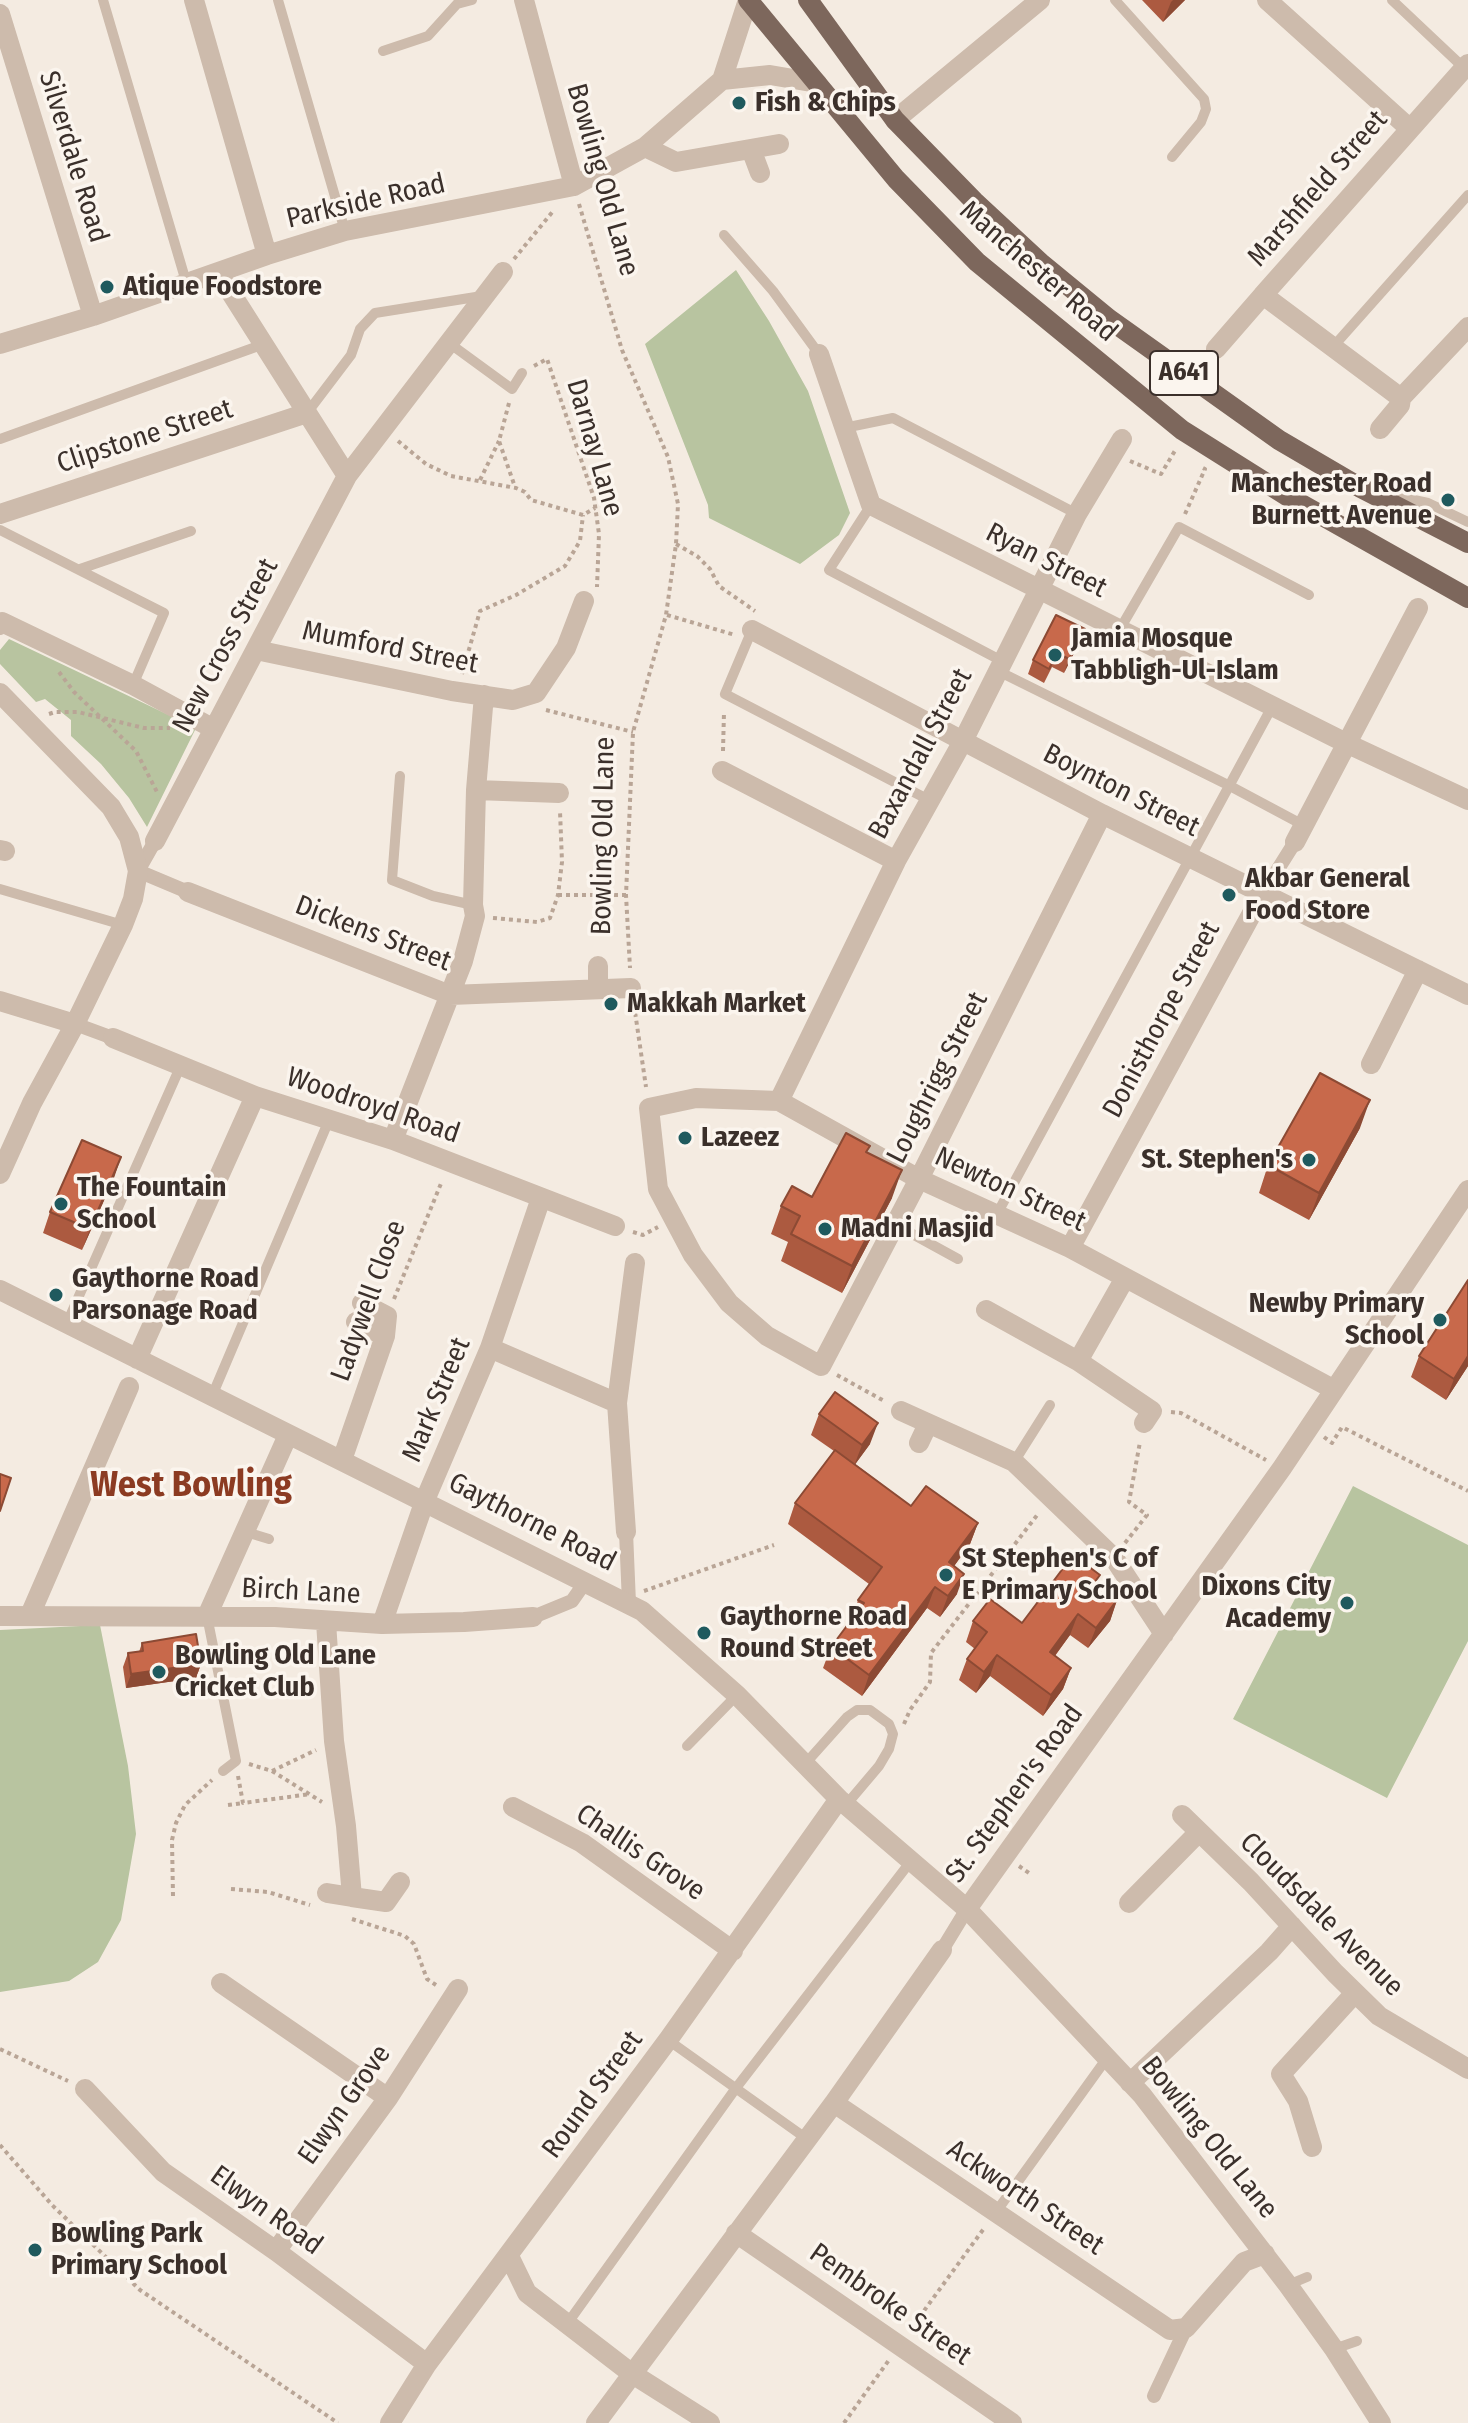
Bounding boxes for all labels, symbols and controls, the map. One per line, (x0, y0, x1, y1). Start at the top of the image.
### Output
street label: Silverdale Road (31, 67, 115, 247)
street label: Bowling Old Lane (559, 80, 645, 280)
place label: Fish & Chips (755, 86, 896, 120)
marker: Fish & Chips (730, 94, 748, 112)
street label: Marshfield Street (1241, 104, 1395, 274)
street label: Parkside Road (283, 167, 449, 237)
street label: Manchester Road (952, 194, 1124, 350)
place label: Atique Foodstore (123, 270, 322, 304)
marker: Atique Foodstore (98, 278, 116, 296)
road number: A641 (1150, 351, 1218, 395)
street label: Darnay Lane (558, 376, 630, 520)
street label: Clipstone Street (53, 393, 237, 481)
place label: Manchester Road Burnett Avenue (1231, 467, 1432, 533)
marker: Manchester Road Burnett Avenue (1439, 491, 1457, 509)
street label: Ryan Street (980, 516, 1112, 606)
street label: New Cross Street (166, 553, 286, 739)
street label: Mumford Street (299, 614, 481, 682)
place label: Jamia Mosque Tabbligh-Ul-Islam (1071, 622, 1279, 688)
marker: Jamia Mosque Tabbligh-Ul-Islam (1046, 646, 1064, 664)
street label: Baxandall Street (862, 663, 980, 845)
street label: Bowling Old Lane (585, 737, 623, 935)
street label: Boynton Street (1037, 737, 1205, 845)
place label: Akbar General Food Store (1245, 862, 1410, 928)
marker: Akbar General Food Store (1220, 886, 1238, 904)
street label: Dickens Street (290, 889, 456, 979)
street label: Donisthorpe Street (1096, 916, 1228, 1124)
place label: Makkah Market (627, 987, 806, 1021)
street label: Loughrigg Street (880, 987, 996, 1169)
marker: Makkah Market (602, 995, 620, 1013)
street label: Woodroyd Road (282, 1061, 464, 1151)
place label: Lazeez (701, 1121, 779, 1155)
marker: Lazeez (676, 1129, 694, 1147)
street label: Newton Street (929, 1140, 1091, 1240)
place label: St. Stephen's (1141, 1143, 1293, 1177)
marker: St. Stephen's (1300, 1151, 1318, 1169)
place label: The Fountain School (77, 1171, 226, 1237)
marker: The Fountain School (52, 1195, 70, 1213)
place label: Madni Masjid (841, 1212, 994, 1246)
street label: Ladywell Close (324, 1216, 414, 1386)
marker: Madni Masjid (816, 1220, 834, 1238)
place label: Gaythorne Road Parsonage Road (72, 1262, 259, 1328)
marker: Gaythorne Road Parsonage Road (47, 1286, 65, 1304)
place label: Newby Primary School (1249, 1287, 1424, 1353)
marker: Newby Primary School (1431, 1311, 1449, 1329)
street label: Mark Street (396, 1333, 478, 1467)
district label: West Bowling (90, 1464, 292, 1508)
street label: Gaythorne Road (443, 1466, 621, 1580)
place label: St Stephen's C of E Primary School (962, 1542, 1157, 1608)
marker: St Stephen's C of E Primary School (937, 1566, 955, 1584)
place label: Dixons City Academy (1202, 1570, 1331, 1636)
street label: Birch Lane (241, 1572, 361, 1612)
marker: Dixons City Academy (1338, 1594, 1356, 1612)
place label: Gaythorne Road Round Street (720, 1600, 907, 1666)
marker: Gaythorne Road Round Street (695, 1624, 713, 1642)
place label: Bowling Old Lane Cricket Club (175, 1639, 376, 1705)
marker: Bowling Old Lane Cricket Club (150, 1663, 168, 1681)
street label: St. Stephen's Road (939, 1698, 1091, 1890)
street label: Challis Grove (569, 1798, 711, 1908)
street label: Cloudsdale Avenue (1232, 1826, 1410, 2004)
street label: Round Street (535, 2025, 651, 2165)
street label: Elwyn Grove (292, 2039, 398, 2171)
street label: Bowling Old Lane (1134, 2050, 1284, 2226)
street label: Ackworth Street (940, 2133, 1110, 2263)
street label: Elwyn Road (203, 2159, 329, 2263)
place label: Bowling Park Primary School (51, 2217, 227, 2283)
street label: Pembroke Street (803, 2237, 977, 2373)
marker: Bowling Park Primary School (26, 2241, 44, 2259)

